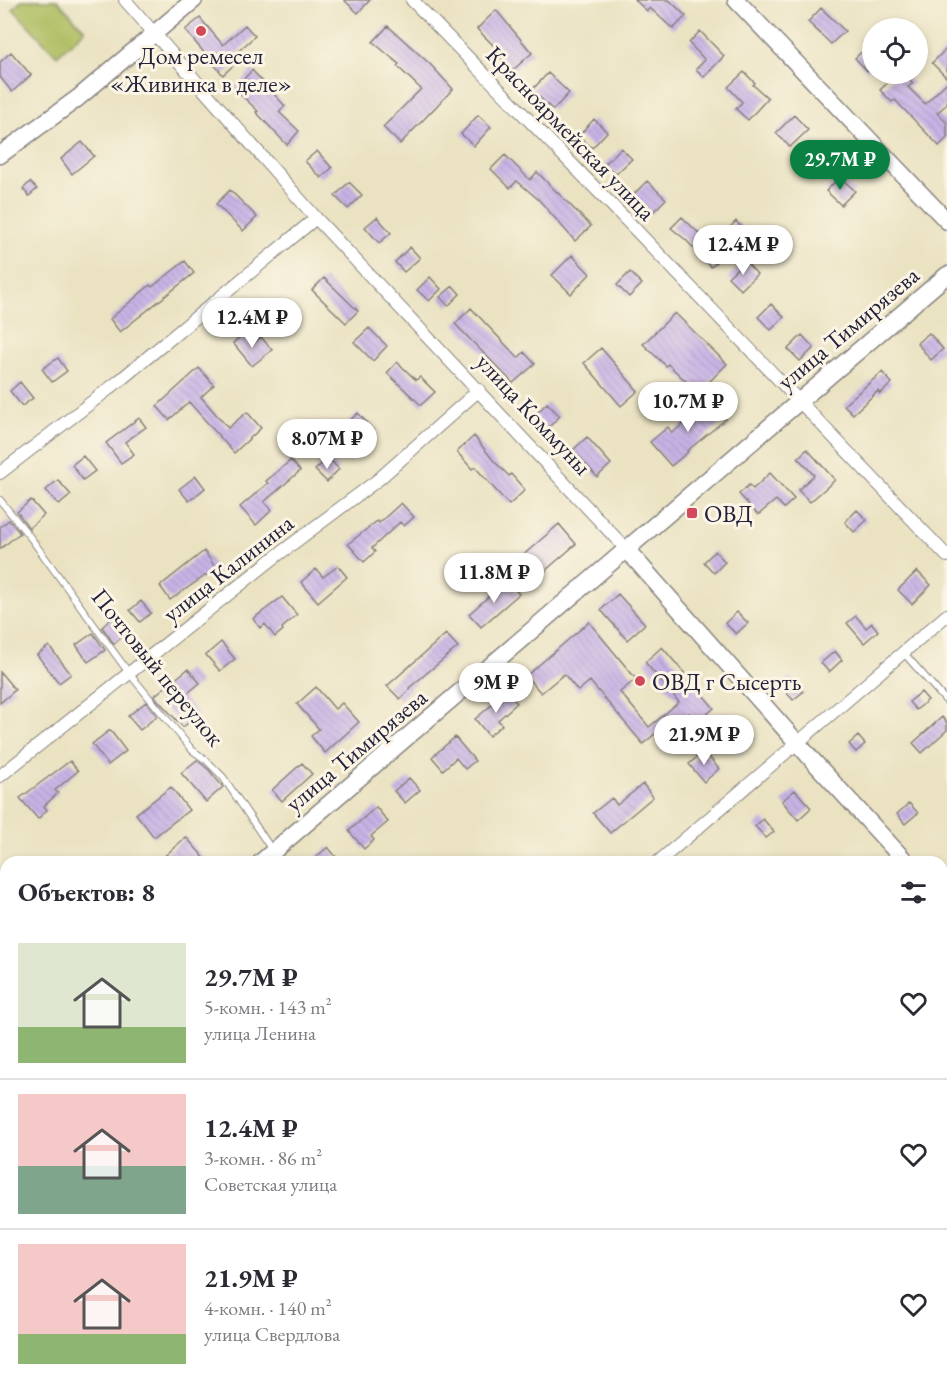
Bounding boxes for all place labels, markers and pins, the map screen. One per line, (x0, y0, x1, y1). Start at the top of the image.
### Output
marker: Дом ремесел «Живинка в деле» (194, 24, 208, 38)
place label: Дом ремесел «Живинка в деле» (110, 40, 292, 99)
pin: 29.7M ₽ (785, 140, 895, 191)
pin: 12.4M ₽ (688, 225, 798, 276)
pin: 12.4M ₽ (197, 298, 307, 349)
pin: 10.7M ₽ (633, 382, 743, 433)
pin: 8.07M ₽ (272, 419, 382, 470)
place label: ОВД (704, 498, 753, 529)
marker: ОВД (685, 506, 699, 520)
pin: 11.8M ₽ (439, 553, 549, 604)
pin: 9M ₽ (460, 663, 532, 714)
place label: ОВД г Сысерть (652, 666, 801, 697)
marker: ОВД г Сысерть (633, 674, 647, 688)
pin: 21.9M ₽ (649, 715, 759, 766)

